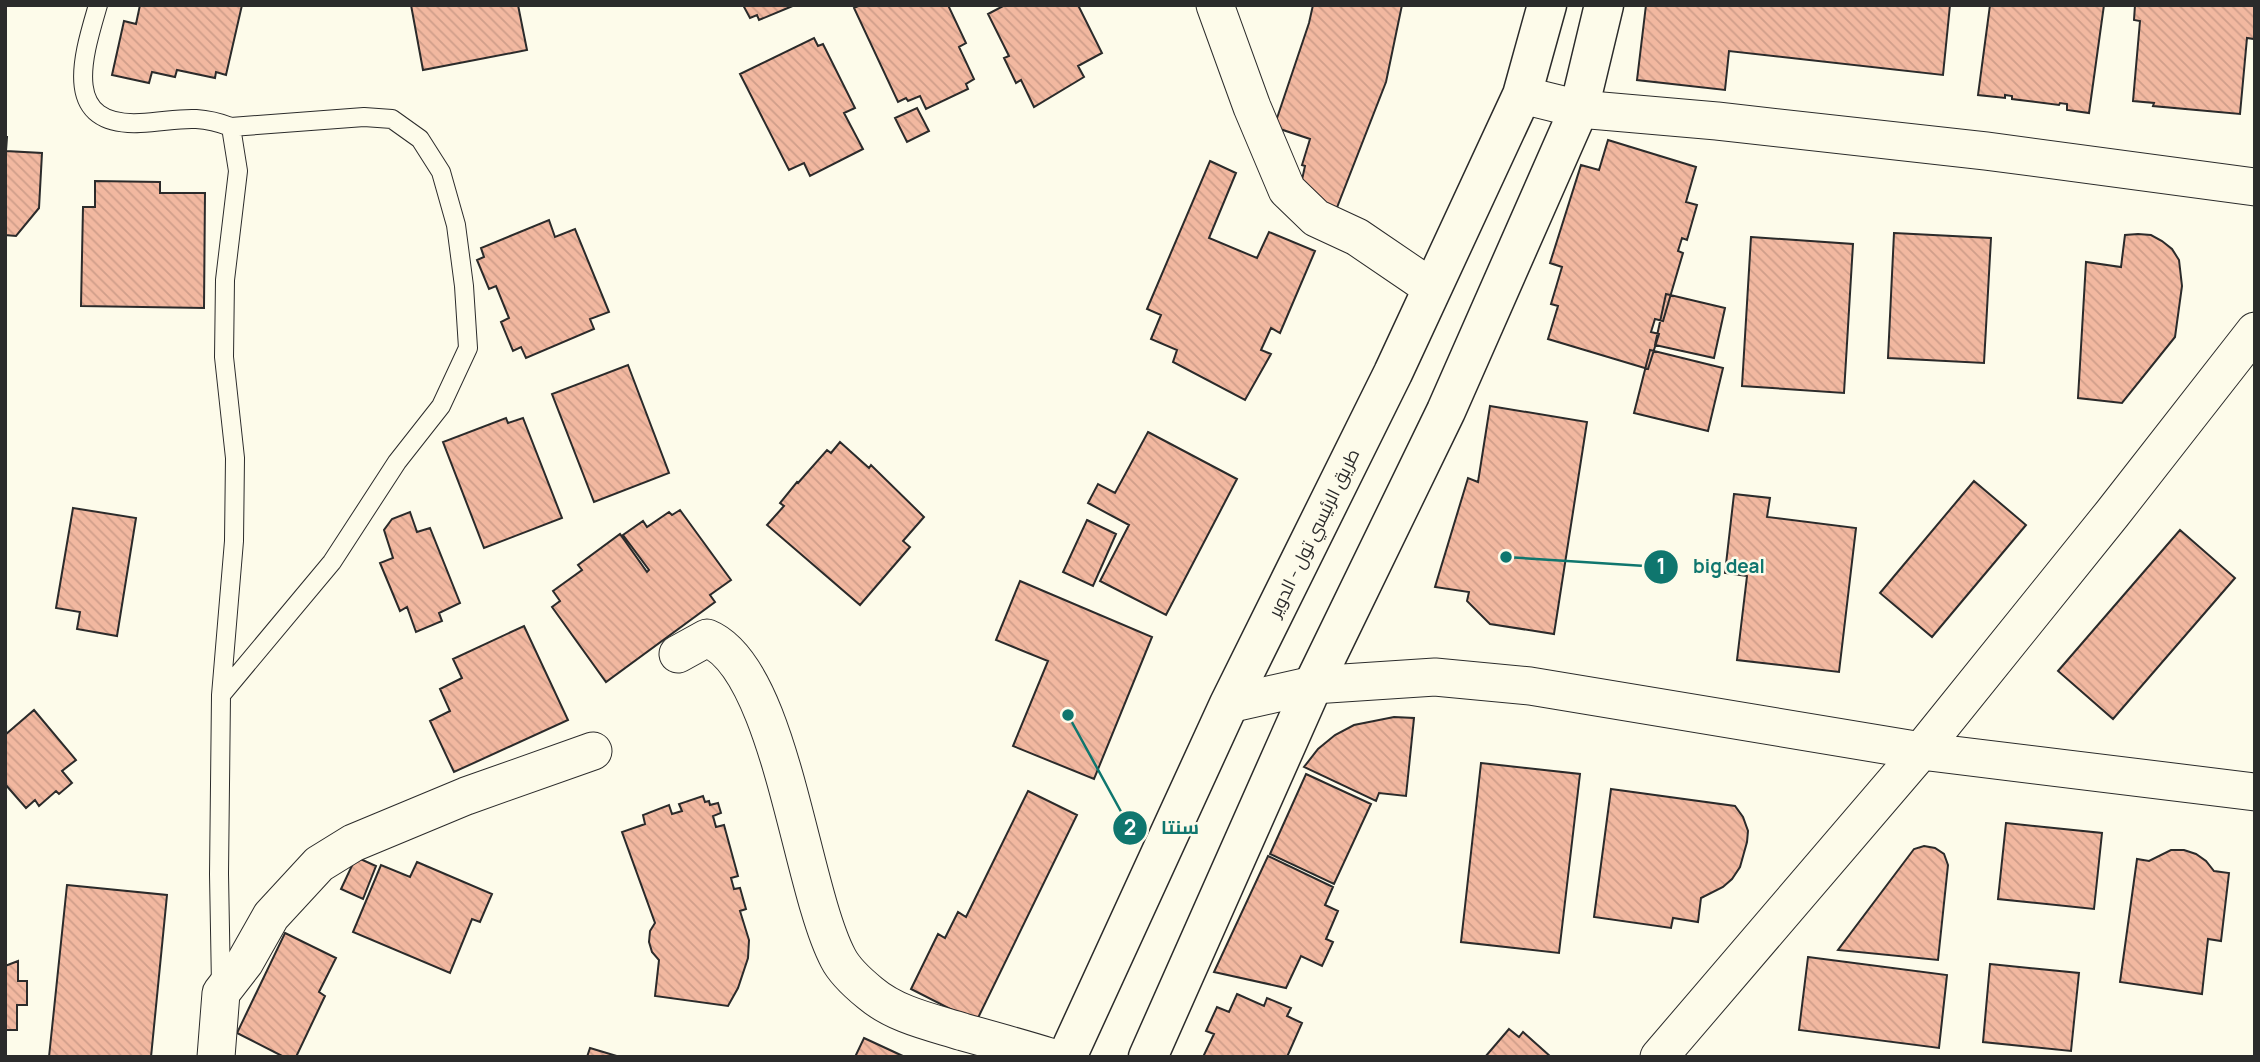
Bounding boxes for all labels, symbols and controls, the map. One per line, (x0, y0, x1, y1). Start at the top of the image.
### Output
street label: طريق الرئيسي تول - الدوير (1261, 444, 1366, 623)
callout: big deal (1644, 547, 1779, 587)
text: 1 (1656, 552, 1666, 580)
text: big deal (1693, 553, 1765, 579)
callout: سنتا (1112, 808, 1214, 848)
text: 2 (1124, 813, 1136, 841)
text: سنتا (1161, 814, 1199, 840)

